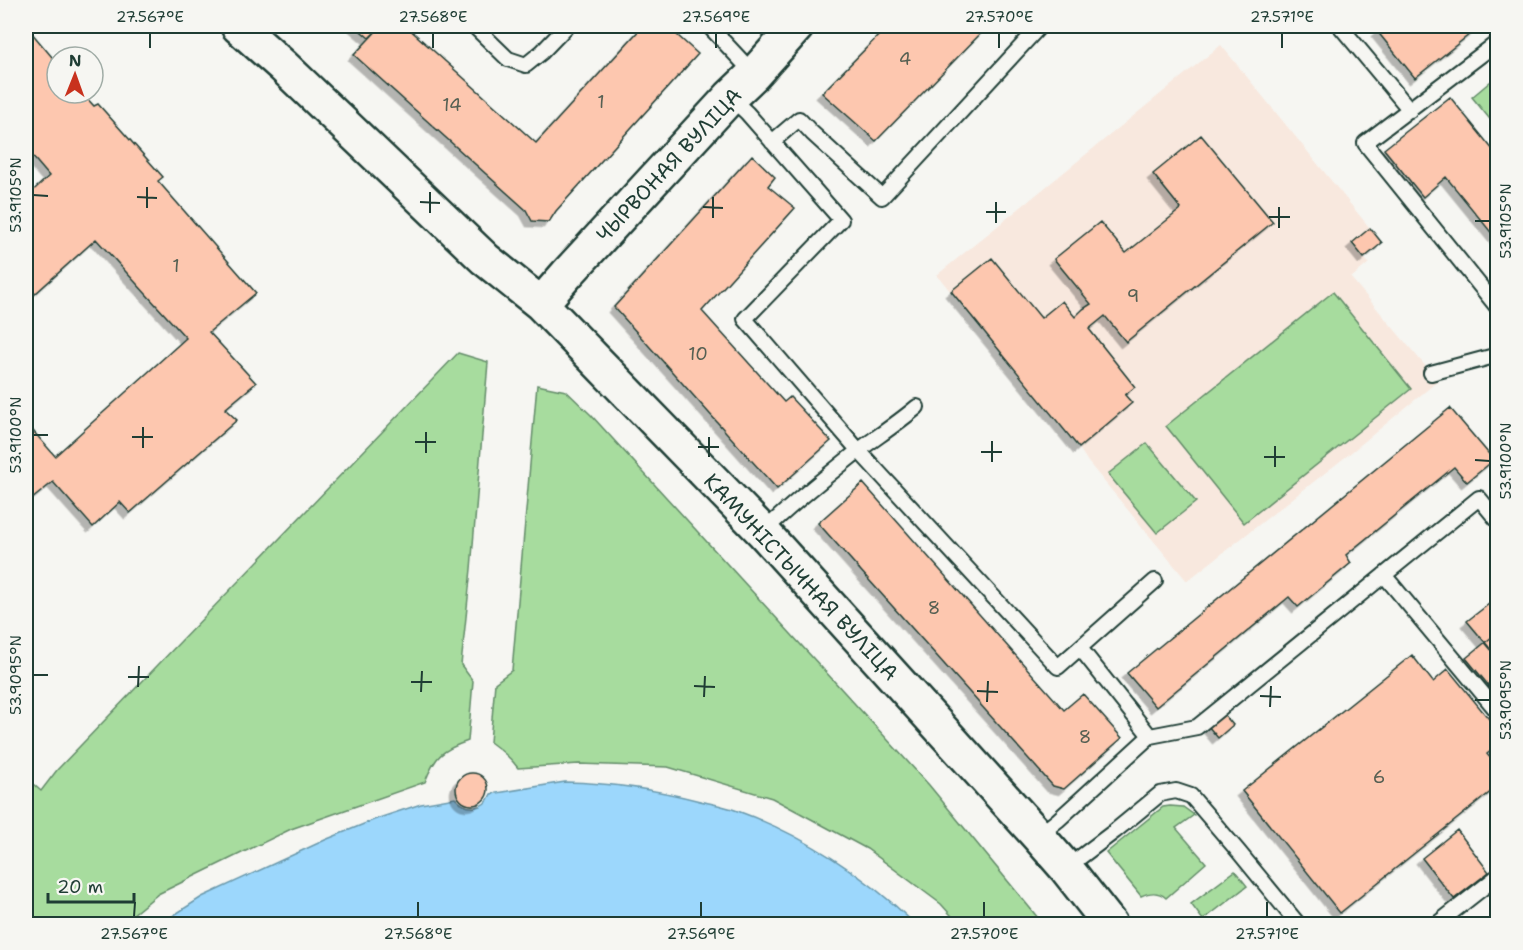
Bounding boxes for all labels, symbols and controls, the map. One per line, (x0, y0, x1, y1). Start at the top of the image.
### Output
text: 27.567°E (116, 7, 184, 27)
text: 27.568°E (399, 7, 467, 27)
text: 27.569°E (682, 7, 750, 27)
text: 27.570°E (965, 7, 1033, 27)
text: 27.571°E (1250, 7, 1314, 27)
north arrow (45, 45, 105, 105)
house number: 4 (899, 47, 911, 71)
text: N (69, 50, 82, 71)
street label: ЧЫРВОНАЯ ВУЛІЦА (590, 82, 748, 248)
house number: 1 (597, 90, 605, 114)
house number: 14 (442, 93, 462, 117)
text: 53.9105°N (6, 157, 26, 233)
text: 53.9105°N (1496, 183, 1516, 259)
house number: 1 (172, 254, 180, 278)
house number: 9 (1127, 284, 1139, 308)
house number: 10 (688, 342, 708, 366)
text: 53.9100°N (6, 397, 26, 473)
text: 53.9100°N (1496, 423, 1516, 499)
street label: КАМУНІСТЫЧНАЯ ВУЛІЦА (697, 467, 905, 687)
house number: 8 (928, 596, 940, 620)
text: 53.9095°N (6, 635, 26, 715)
text: 53.9095°N (1496, 660, 1516, 740)
house number: 8 (1079, 725, 1091, 749)
house number: 6 (1373, 765, 1385, 789)
scale bar (48, 866, 134, 904)
text: 20 m (57, 875, 103, 899)
text: 27.567°E (100, 924, 168, 944)
text: 27.568°E (384, 924, 452, 944)
text: 27.569°E (667, 924, 735, 944)
text: 27.570°E (950, 924, 1018, 944)
text: 27.571°E (1235, 924, 1299, 944)

